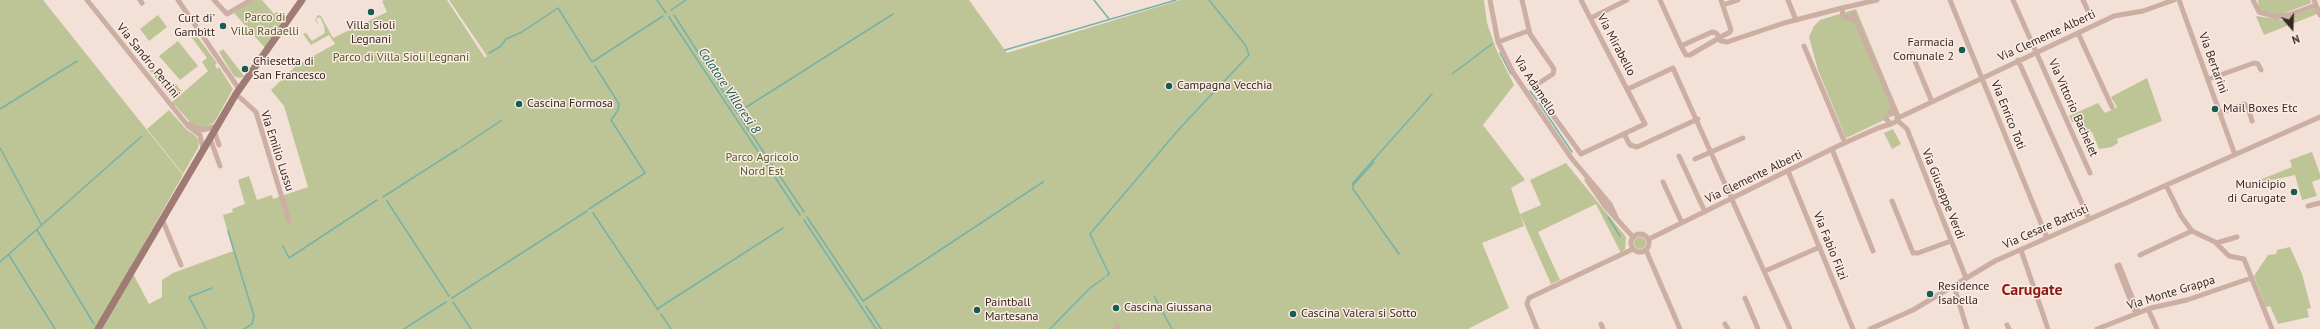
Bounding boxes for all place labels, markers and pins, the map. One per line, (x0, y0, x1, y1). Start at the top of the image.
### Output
marker: Villa Sioli Legnani (366, 7, 376, 17)
place label: Curt di' Gambìtt (174, 12, 215, 40)
place label: Villa Sioli Legnani (347, 19, 395, 47)
marker: Curt di' Gambìtt (218, 21, 228, 31)
place label: Farmacia Comunale 2 (1893, 36, 1954, 64)
marker: Farmacia Comunale 2 (1957, 45, 1967, 55)
place label: Chiesetta di San Francesco (253, 55, 326, 83)
marker: Chiesetta di San Francesco (240, 64, 250, 74)
place label: Campagna Vecchia (1177, 79, 1272, 93)
marker: Campagna Vecchia (1164, 81, 1174, 91)
place label: Cascina Formosa (527, 97, 613, 111)
marker: Cascina Formosa (514, 99, 524, 109)
place label: Mail Boxes Etc (2223, 102, 2298, 116)
marker: Mail Boxes Etc (2210, 104, 2220, 114)
place label: Municipio di Carugate (2228, 178, 2286, 206)
marker: Municipio di Carugate (2289, 187, 2299, 197)
place label: Residence Isabella (1938, 280, 1989, 308)
marker: Residence Isabella (1925, 289, 1935, 299)
place label: Paintball Martesana (985, 296, 1038, 324)
place label: Cascina Giussana (1124, 301, 1212, 315)
marker: Cascina Giussana (1111, 303, 1121, 313)
marker: Paintball Martesana (972, 305, 982, 315)
place label: Cascina Valera si Sotto (1301, 307, 1417, 321)
marker: Cascina Valera si Sotto (1288, 309, 1298, 319)

